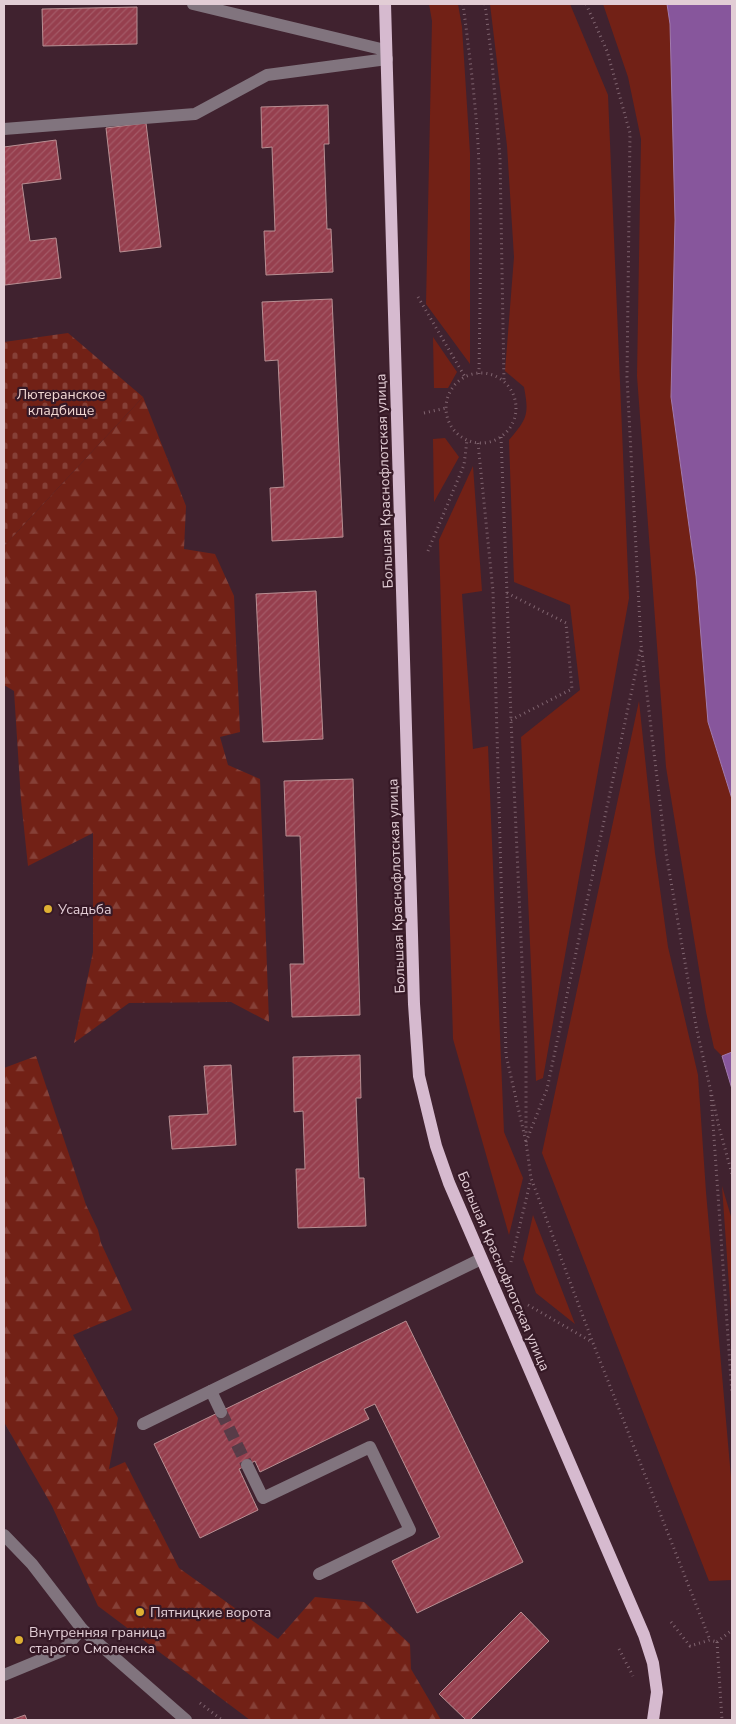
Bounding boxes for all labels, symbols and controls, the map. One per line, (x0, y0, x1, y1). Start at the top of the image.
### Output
street label: Большая Краснофлотская улица (371, 373, 398, 589)
park label: Лютеранское кладбище (17, 385, 105, 420)
street label: Большая Краснофлотская улица (383, 778, 410, 994)
place label: Усадьба (57, 900, 112, 919)
marker: Усадьба (42, 903, 54, 915)
street label: Большая Краснофлотская улица (453, 1169, 554, 1374)
place label: Пятницкие ворота (150, 1603, 271, 1622)
marker: Пятницкие ворота (134, 1606, 146, 1618)
place label: Внутренняя граница старого Смоленска (29, 1623, 166, 1658)
marker: Внутренняя граница старого Смоленска (13, 1634, 25, 1646)

